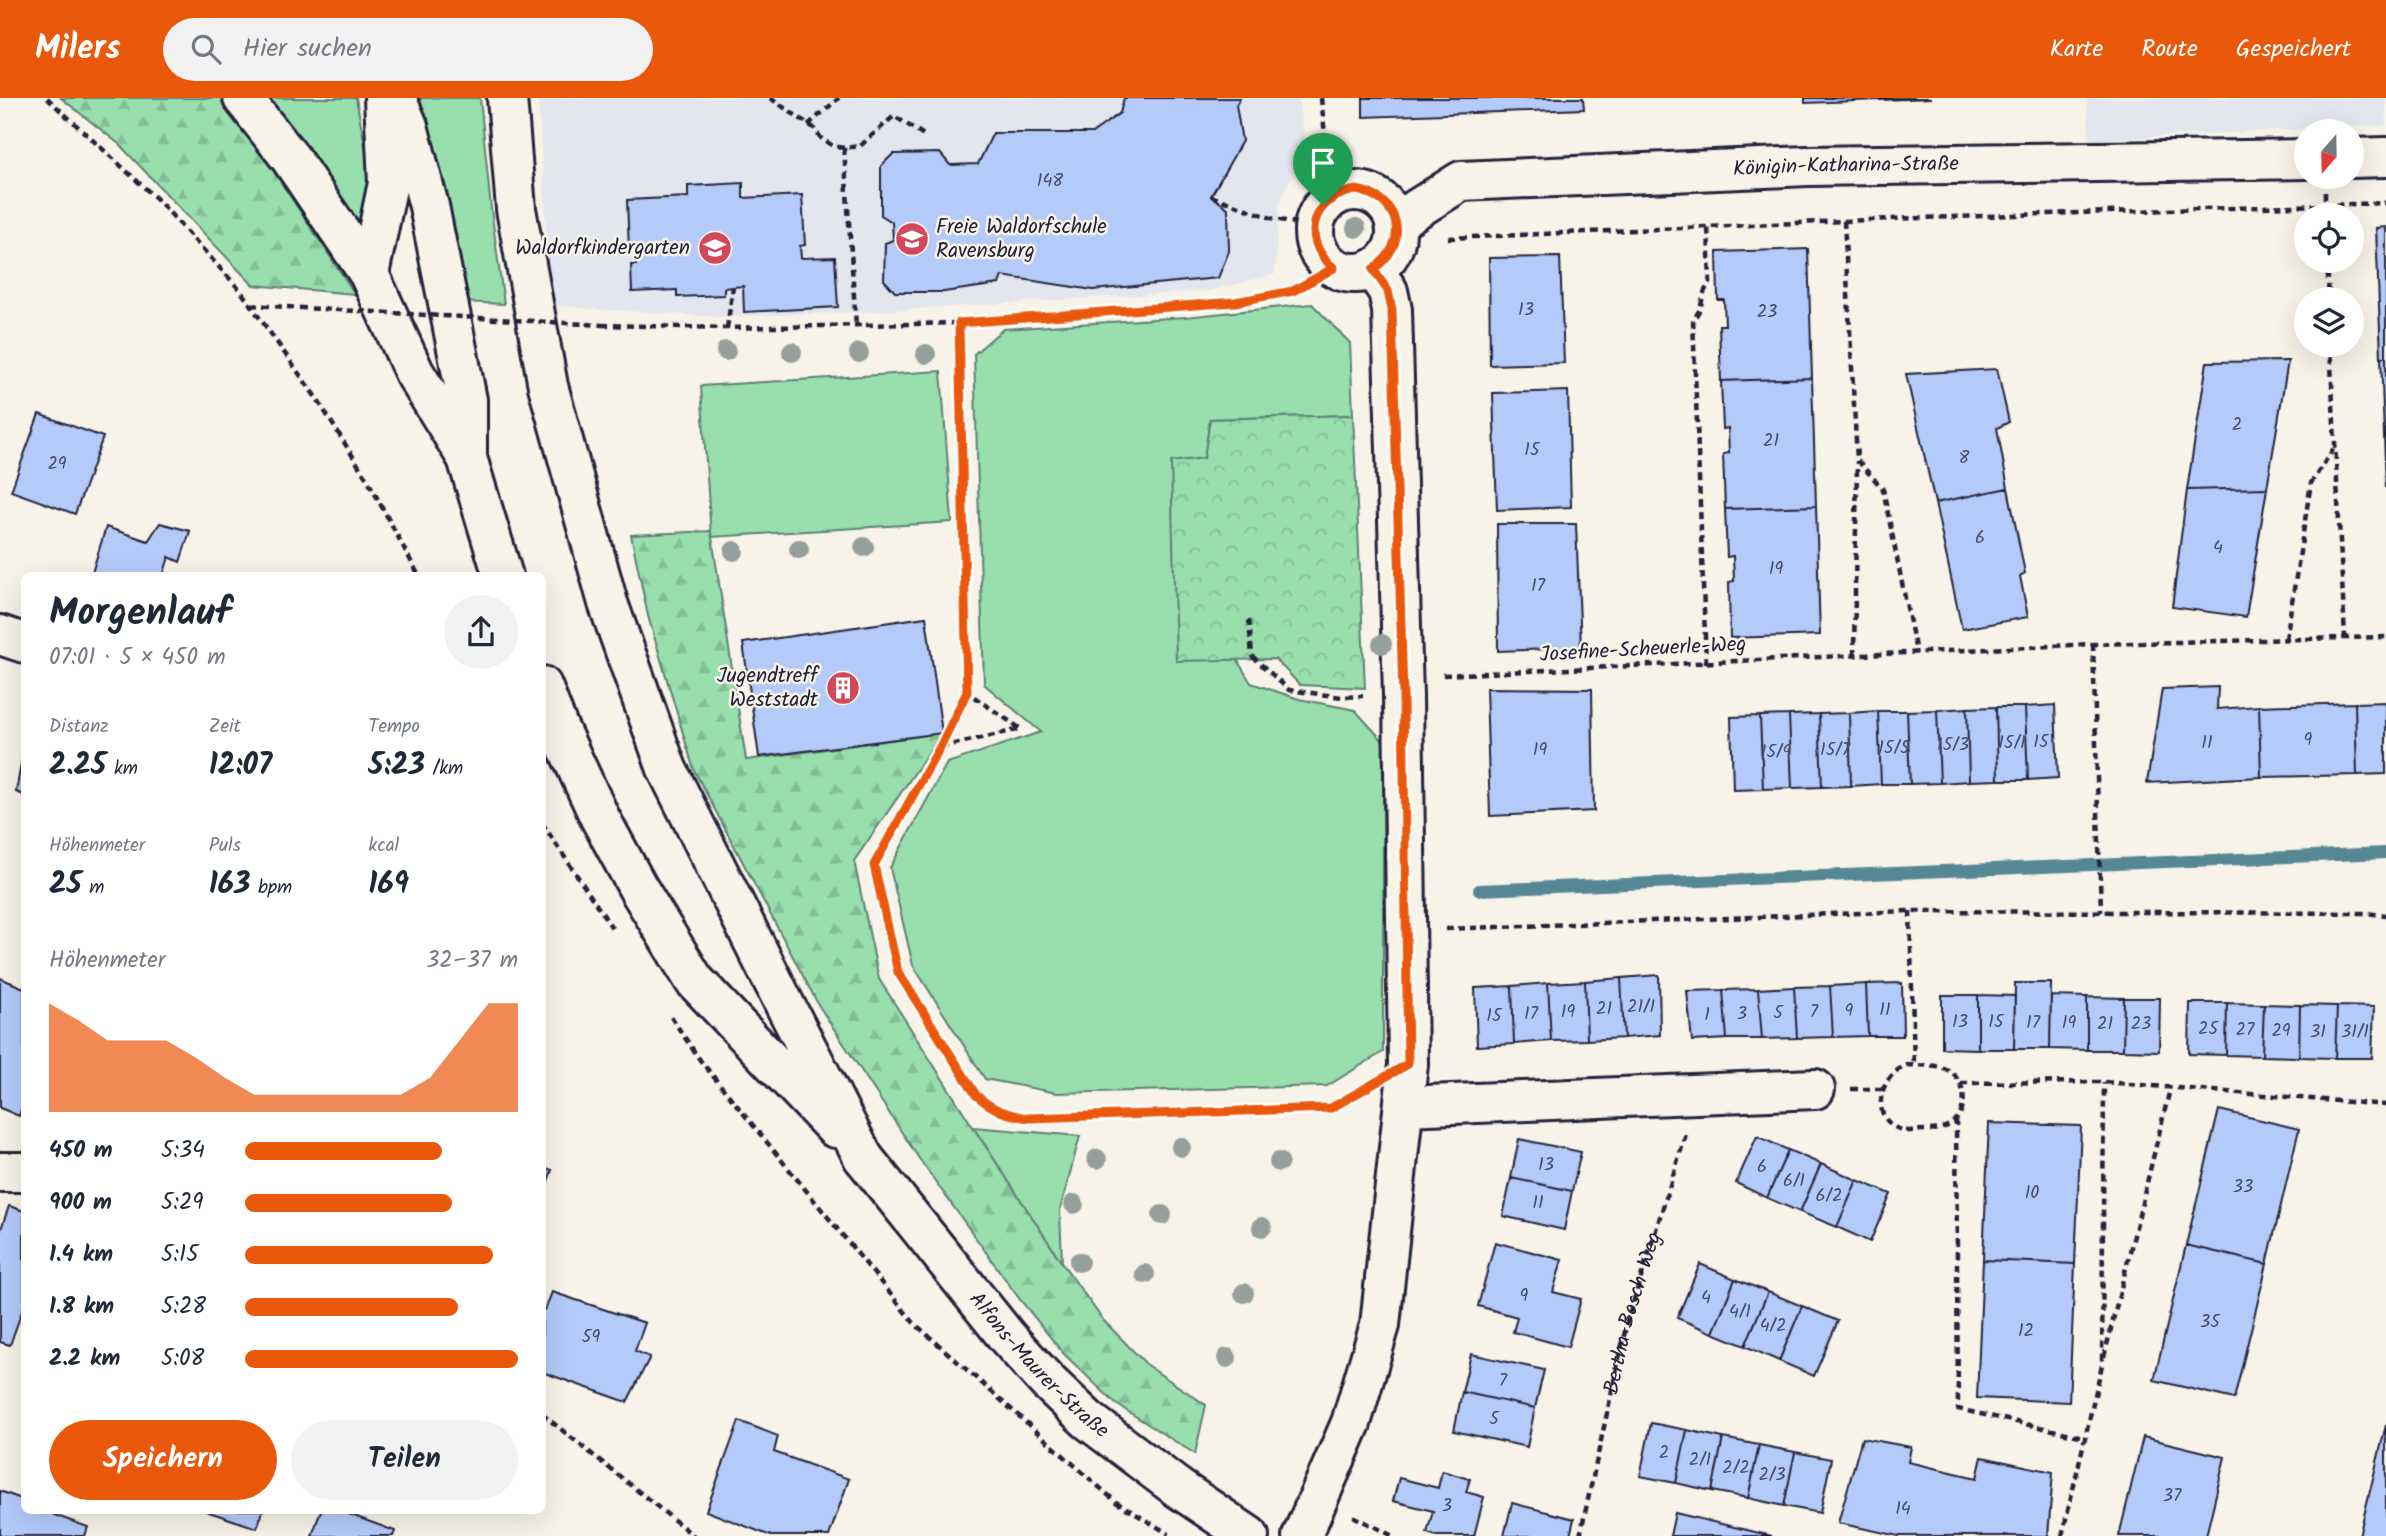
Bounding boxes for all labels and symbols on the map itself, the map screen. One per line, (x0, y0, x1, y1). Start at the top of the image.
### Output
north arrow (2294, 119, 2364, 189)
pin (1293, 133, 1353, 205)
street label: Königin-Katharina-Straße (1732, 147, 1960, 186)
house number: 148 (1037, 167, 1063, 196)
place label: Freie Waldorfschule Ravensburg (936, 211, 1107, 268)
school or university icon: Freie Waldorfschule Ravensburg (893, 220, 931, 258)
school or university icon: Waldorfkindergarten (696, 229, 734, 267)
place label: Waldorfkindergarten (515, 232, 690, 265)
house number: 13 (1518, 296, 1534, 325)
house number: 23 (1757, 298, 1777, 327)
house number: 2 (2232, 411, 2242, 440)
house number: 21 (1763, 427, 1779, 456)
house number: 15 (1524, 436, 1541, 465)
house number: 8 (1959, 444, 1970, 473)
house number: 29 (47, 450, 67, 479)
house number: 6 (1975, 524, 1985, 553)
house number: 4 (2213, 534, 2223, 563)
house number: 19 (1769, 555, 1783, 584)
house number: 17 (1531, 572, 1546, 601)
street label: Josefine-Scheuerle-Weg (1539, 628, 1747, 672)
place label: Jugendtreff Weststadt (717, 660, 820, 717)
building icon: Jugendtreff Weststadt (824, 669, 862, 707)
house number: 9 (2304, 726, 2313, 755)
house number: 15 (2033, 728, 2050, 757)
house number: 15/1 (1998, 729, 2026, 758)
house number: 11 (2201, 729, 2213, 758)
house number: 15/3 (1937, 731, 1969, 760)
house number: 15/5 (1878, 734, 1911, 763)
house number: 19 (1533, 736, 1547, 765)
house number: 15/7 (1820, 736, 1851, 765)
house number: 15/9 (1761, 738, 1791, 767)
house number: 21/1 (1627, 993, 1655, 1022)
house number: 21 (1596, 995, 1612, 1024)
house number: 11 (1879, 996, 1891, 1025)
house number: 9 (1845, 997, 1854, 1026)
house number: 19 (1561, 998, 1575, 1027)
house number: 7 (1810, 998, 1819, 1027)
house number: 5 (1773, 999, 1784, 1028)
house number: 17 (1524, 1000, 1539, 1029)
house number: 3 (1737, 1000, 1747, 1029)
house number: 1 (1704, 1001, 1710, 1030)
house number: 15 (1486, 1002, 1503, 1031)
house number: 13 (1952, 1008, 1968, 1037)
house number: 15 (1988, 1008, 2005, 1037)
house number: 17 (2026, 1009, 2041, 1038)
house number: 19 (2062, 1009, 2076, 1038)
house number: 21 (2097, 1010, 2113, 1039)
house number: 23 (2131, 1010, 2151, 1039)
house number: 25 (2198, 1015, 2219, 1044)
house number: 27 (2236, 1016, 2255, 1045)
house number: 29 (2271, 1017, 2291, 1046)
house number: 31 (2310, 1018, 2326, 1047)
house number: 31/1 (2341, 1018, 2369, 1047)
house number: 13 (1538, 1151, 1554, 1180)
house number: 6 (1757, 1153, 1767, 1182)
house number: 6/1 (1783, 1167, 1805, 1196)
house number: 33 (2233, 1173, 2253, 1202)
house number: 10 (2025, 1179, 2039, 1208)
house number: 6/2 (1816, 1182, 1842, 1211)
house number: 11 (1532, 1189, 1544, 1218)
street label: Bertha-Bosch-Weg (1595, 1228, 1671, 1397)
house number: 9 (1520, 1282, 1529, 1311)
house number: 4 (1701, 1284, 1711, 1313)
street label: Alfons-Maurer-Straße (961, 1285, 1117, 1447)
house number: 4/1 (1729, 1298, 1751, 1327)
house number: 35 (2200, 1308, 2221, 1337)
house number: 4/2 (1760, 1312, 1786, 1341)
house number: 12 (2018, 1317, 2034, 1346)
house number: 59 (582, 1323, 600, 1352)
house number: 7 (1499, 1367, 1508, 1396)
house number: 5 (1489, 1405, 1500, 1434)
house number: 2 (1659, 1439, 1669, 1468)
house number: 2/1 (1689, 1446, 1711, 1475)
house number: 2/2 (1722, 1454, 1750, 1483)
house number: 2/3 (1758, 1461, 1786, 1490)
house number: 37 (2163, 1482, 2182, 1511)
house number: 3 (1442, 1492, 1452, 1521)
house number: 14 (1895, 1495, 1911, 1524)

